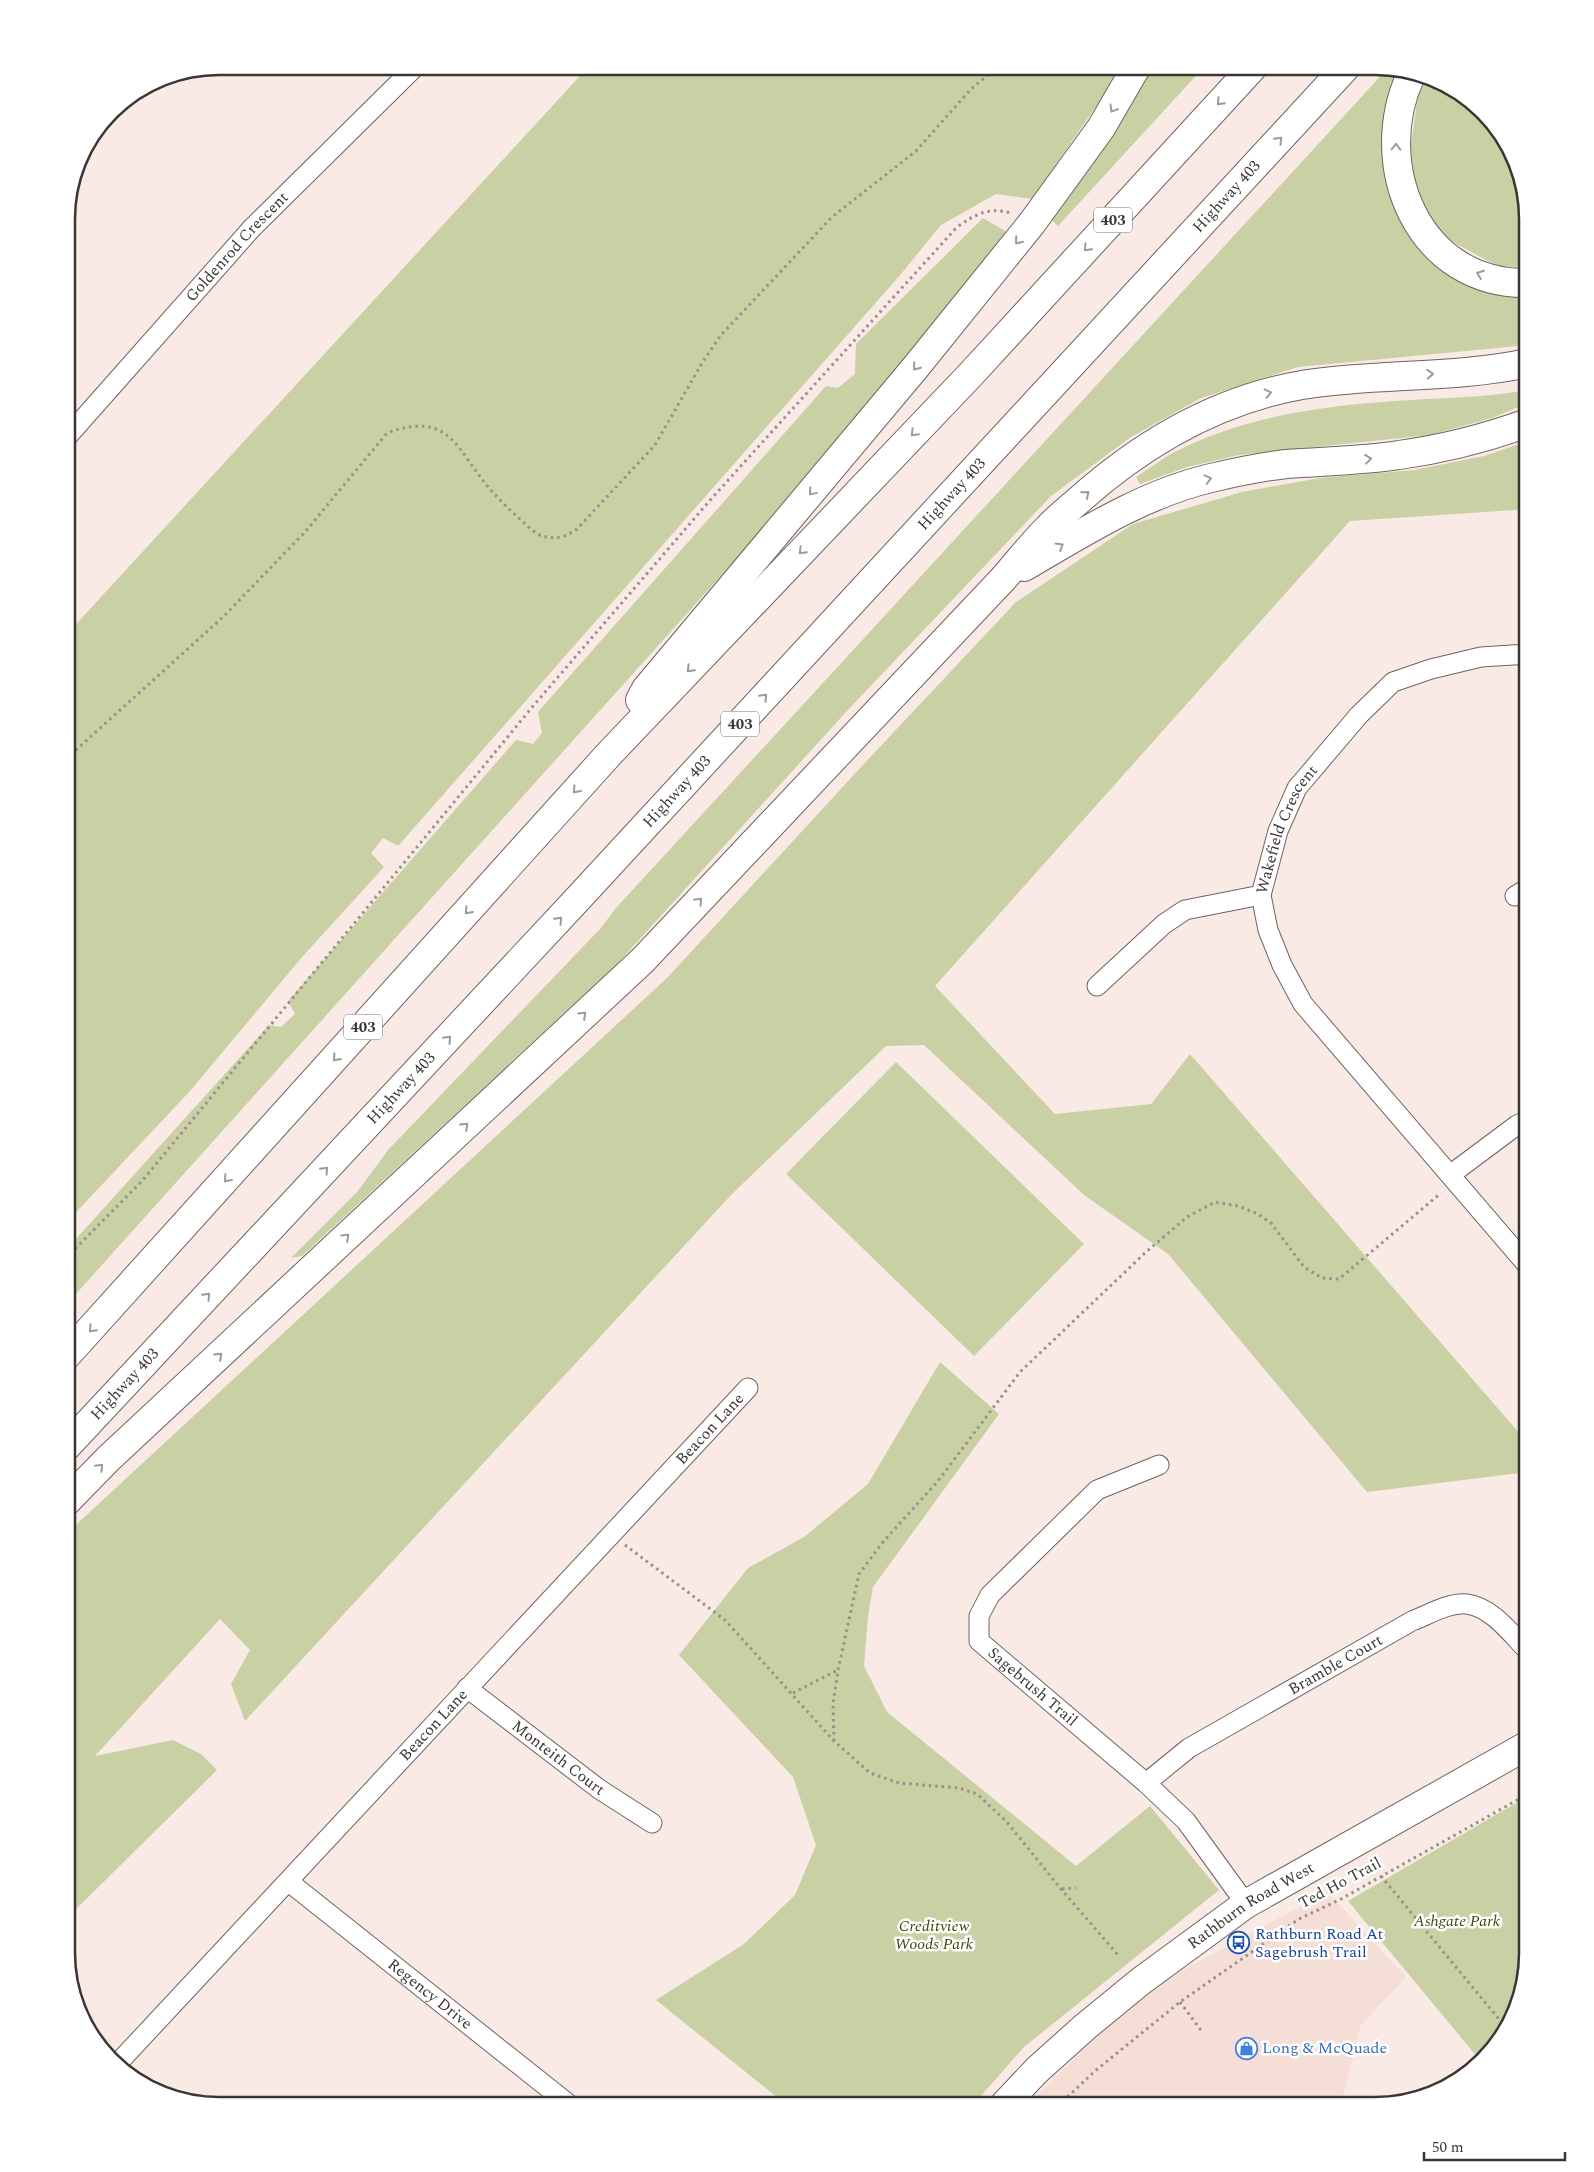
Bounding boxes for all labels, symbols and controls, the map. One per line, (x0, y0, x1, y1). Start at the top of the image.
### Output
one-way arrow (1217, 97, 1226, 106)
one-way arrow (1109, 103, 1119, 112)
one-way arrow (1273, 137, 1282, 146)
one-way arrow (1391, 143, 1401, 150)
street label: Highway 403 (1187, 155, 1266, 238)
street label: Goldenrod Crescent (180, 186, 294, 307)
road number: 403 (1094, 208, 1132, 232)
one-way arrow (1015, 235, 1024, 244)
one-way arrow (1084, 242, 1093, 251)
one-way arrow (1476, 270, 1485, 280)
one-way arrow (913, 361, 921, 370)
one-way arrow (1426, 369, 1434, 380)
one-way arrow (1264, 388, 1273, 399)
one-way arrow (911, 428, 920, 437)
street label: Highway 403 (912, 452, 991, 536)
one-way arrow (1365, 453, 1373, 464)
one-way arrow (1203, 474, 1212, 485)
one-way arrow (809, 486, 818, 495)
one-way arrow (1080, 491, 1089, 500)
one-way arrow (1055, 542, 1064, 552)
one-way arrow (799, 545, 808, 554)
one-way arrow (687, 663, 696, 672)
one-way arrow (758, 694, 767, 703)
road number: 403 (721, 712, 759, 736)
street label: Highway 403 (637, 750, 717, 833)
street label: Wakefield Crescent (1250, 759, 1324, 896)
one-way arrow (573, 785, 582, 794)
one-way arrow (693, 898, 702, 907)
one-way arrow (465, 905, 474, 914)
one-way arrow (553, 916, 562, 925)
one-way arrow (578, 1012, 587, 1021)
road number: 403 (344, 1014, 382, 1040)
one-way arrow (442, 1035, 451, 1044)
street label: Highway 403 (361, 1047, 441, 1130)
one-way arrow (333, 1052, 342, 1061)
one-way arrow (459, 1123, 468, 1132)
one-way arrow (319, 1167, 328, 1176)
one-way arrow (224, 1173, 233, 1182)
one-way arrow (340, 1234, 349, 1243)
one-way arrow (201, 1293, 210, 1302)
one-way arrow (89, 1323, 98, 1332)
street label: Highway 403 (85, 1343, 165, 1426)
one-way arrow (213, 1353, 222, 1362)
street label: Beacon Lane (670, 1387, 750, 1470)
one-way arrow (95, 1463, 104, 1472)
street label: Bramble Court (1284, 1628, 1387, 1701)
street label: Sagebrush Trail (982, 1641, 1083, 1732)
street label: Beacon Lane (394, 1684, 473, 1766)
street label: Monteith Court (507, 1714, 610, 1802)
street label: Ted Ho Trail (1294, 1851, 1386, 1915)
street label: Rathburn Road West (1182, 1856, 1319, 1955)
park label: Ashgate Park (1413, 1909, 1501, 1933)
park label: Creditview Woods Park (895, 1914, 974, 1956)
place label: Rathburn Road At Sagebrush Trail (1255, 1922, 1384, 1964)
bus stop icon: Rathburn Road At Sagebrush Trail (1227, 1931, 1251, 1955)
street label: Regency Drive (382, 1953, 478, 2035)
shop icon: Long & McQuade (1234, 2036, 1258, 2060)
place label: Long & McQuade (1262, 2036, 1387, 2060)
scale bar (1424, 2130, 1565, 2162)
text: 50 m (1432, 2136, 1464, 2159)

